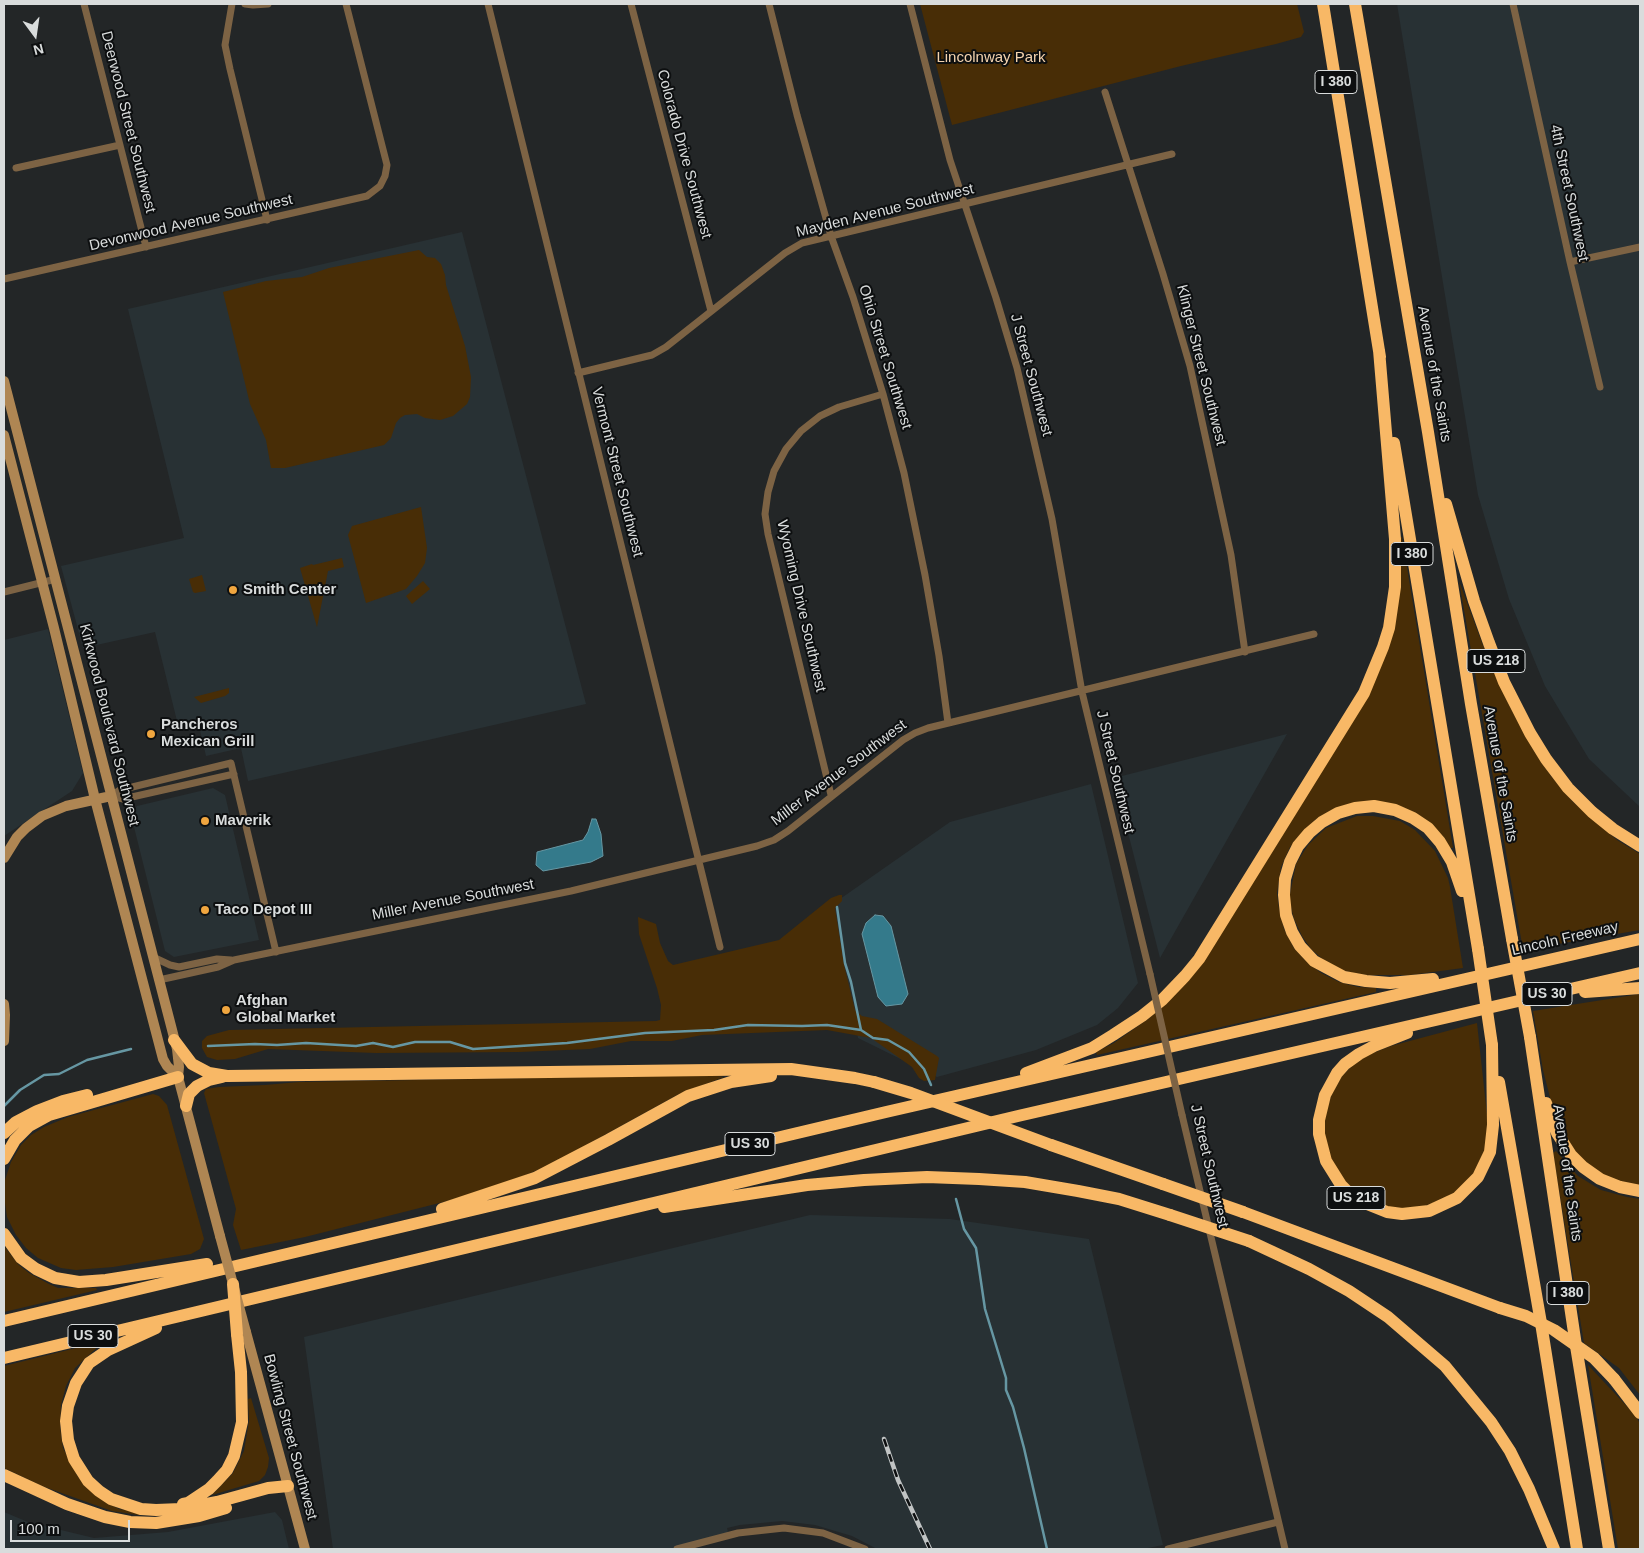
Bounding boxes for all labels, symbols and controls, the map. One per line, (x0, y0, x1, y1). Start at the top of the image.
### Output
north arrow (10, 10, 60, 60)
street label: Deerwood Street Southwest (97, 29, 159, 215)
text: N (32, 41, 45, 59)
park label: Lincolnway Park (936, 49, 1046, 67)
street label: Colorado Drive Southwest (653, 68, 715, 240)
road number: I 380 (1315, 70, 1357, 94)
street label: 4th Street Southwest (1546, 123, 1592, 263)
street label: Mayden Avenue Southwest (794, 180, 976, 242)
street label: Devonwood Avenue Southwest (88, 191, 294, 255)
street label: Ohio Street Southwest (854, 283, 916, 431)
street label: Klinger Street Southwest (1172, 283, 1230, 447)
street label: Avenue of the Saints (1413, 304, 1455, 444)
street label: J Street Southwest (1006, 312, 1056, 438)
street label: Vermont Street Southwest (587, 385, 647, 559)
street label: Wyoming Drive Southwest (772, 518, 830, 694)
road number: I 380 (1391, 542, 1433, 566)
place label: Smith Center (243, 581, 336, 599)
marker: Smith Center (227, 584, 239, 596)
street label: Kirkwood Boulevard Southwest (75, 622, 143, 828)
road number: US 218 (1467, 649, 1525, 672)
street label: Avenue of the Saints (1479, 704, 1521, 844)
street label: J Street Southwest (1092, 709, 1138, 835)
place label: Pancheros Mexican Grill (161, 716, 254, 751)
street label: Miller Avenue Southwest (768, 716, 910, 830)
marker: Pancheros Mexican Grill (145, 728, 157, 740)
place label: Maverik (215, 812, 271, 830)
marker: Maverik (199, 815, 211, 827)
street label: Miller Avenue Southwest (370, 875, 536, 925)
place label: Taco Depot III (215, 901, 312, 919)
marker: Taco Depot III (199, 904, 211, 916)
street label: Lincoln Freeway (1510, 918, 1620, 960)
road number: US 30 (1522, 982, 1572, 1006)
place label: Afghan Global Market (236, 992, 335, 1027)
marker: Afghan Global Market (220, 1004, 232, 1016)
street label: J Street Southwest (1186, 1103, 1232, 1229)
street label: Avenue of the Saints (1548, 1103, 1586, 1243)
road number: US 30 (725, 1132, 775, 1156)
road number: US 218 (1327, 1186, 1385, 1210)
road number: I 380 (1547, 1282, 1589, 1305)
road number: US 30 (68, 1324, 118, 1348)
street label: Bowling Street Southwest (259, 1352, 321, 1522)
scale bar (12, 1510, 132, 1542)
text: 100 m (18, 1520, 60, 1537)

